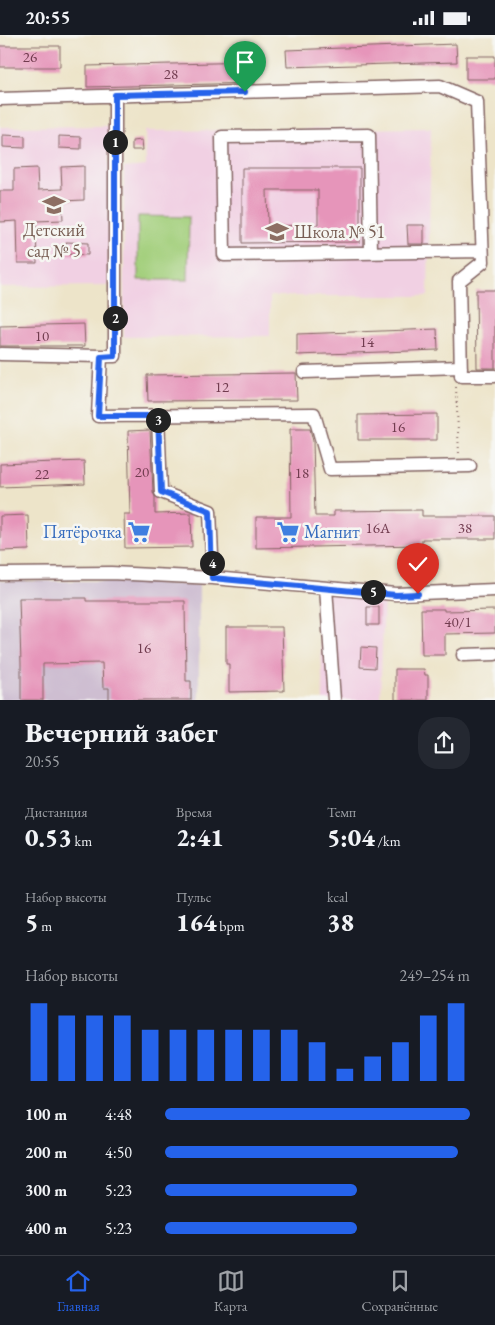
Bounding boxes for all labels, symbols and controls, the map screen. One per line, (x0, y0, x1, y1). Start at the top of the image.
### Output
text: 20:55 (25, 5, 71, 30)
pin (224, 41, 266, 92)
house number: 26 (23, 47, 37, 66)
icon: arrive (231, 48, 259, 76)
house number: 28 (164, 64, 178, 83)
pin: 1 (102, 129, 128, 155)
text: 1 (112, 133, 119, 151)
school or university icon: Детский сад № 5 (41, 192, 67, 218)
place label: Детский сад № 5 (23, 218, 85, 262)
school or university icon: Школа № 51 (264, 219, 290, 245)
place label: Школа № 51 (294, 220, 385, 243)
pin: 2 (102, 305, 128, 331)
text: 2 (112, 309, 119, 327)
house number: 10 (35, 326, 49, 345)
house number: 14 (360, 332, 375, 351)
house number: 12 (215, 377, 230, 396)
pin: 3 (146, 407, 170, 433)
text: 3 (155, 411, 162, 429)
house number: 16 (391, 417, 405, 436)
house number: 20 (135, 462, 149, 481)
house number: 18 (295, 463, 309, 482)
house number: 22 (35, 464, 50, 483)
house number: 16А (366, 518, 391, 537)
house number: 38 (458, 518, 472, 537)
supermarket icon: Пятёрочка (126, 519, 152, 545)
supermarket icon: Магнит (275, 519, 301, 545)
place label: Пятёрочка (43, 520, 123, 543)
place label: Магнит (304, 520, 360, 543)
pin (397, 543, 439, 594)
icon: check (404, 550, 432, 578)
pin: 4 (200, 551, 224, 575)
text: 4 (209, 554, 216, 572)
pin: 5 (360, 579, 386, 605)
text: 5 (370, 583, 377, 601)
house number: 40/1 (444, 612, 472, 631)
house number: 16 (137, 638, 151, 657)
text: Вечерний забег (25, 714, 218, 750)
button: share (418, 717, 470, 769)
text: 20:55 (25, 751, 60, 772)
text: Дистанция (25, 803, 87, 821)
text: Время (176, 803, 212, 821)
text: Темп (327, 803, 356, 821)
text: 0.53 (25, 821, 72, 853)
text: 2:41 (176, 821, 224, 853)
text: 5:04 (327, 821, 375, 853)
text: km (72, 832, 92, 850)
text: /km (375, 832, 401, 850)
text: Набор высоты (25, 888, 106, 906)
text: Пульс (176, 888, 211, 906)
text: kcal (327, 888, 348, 906)
text: 5 (25, 906, 39, 938)
text: 164 (176, 906, 217, 938)
text: 38 (327, 906, 354, 938)
text: m (39, 917, 52, 935)
text: bpm (217, 917, 245, 935)
text: Набор высоты (25, 965, 118, 986)
text: 249–254 m (399, 965, 470, 986)
text: 100 m (25, 1104, 67, 1125)
text: 4:48 (105, 1104, 132, 1125)
text: 200 m (25, 1142, 67, 1163)
text: 4:50 (105, 1142, 132, 1163)
text: 300 m (25, 1180, 67, 1201)
text: 5:23 (105, 1180, 132, 1201)
text: 400 m (25, 1218, 67, 1239)
text: 5:23 (105, 1218, 132, 1239)
tab: Главная (57, 1267, 100, 1315)
tab: Карта (214, 1267, 247, 1315)
tab: Сохранённые (362, 1267, 438, 1315)

